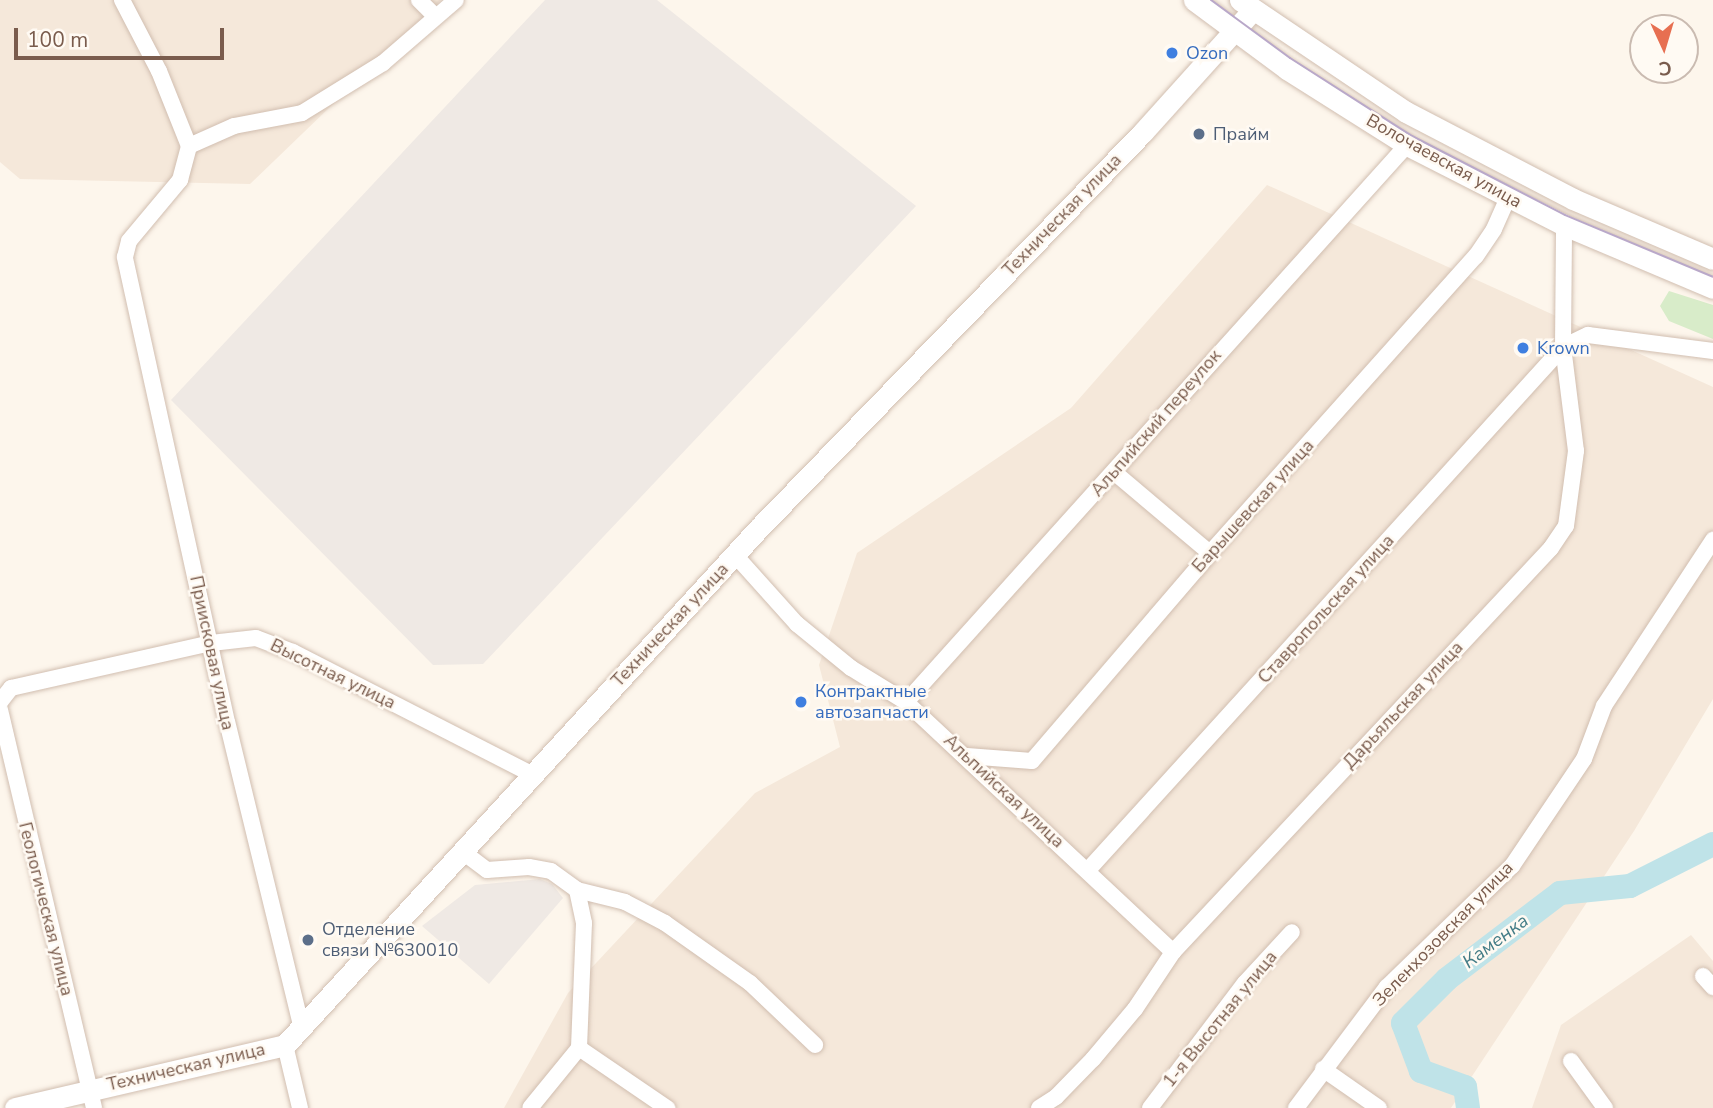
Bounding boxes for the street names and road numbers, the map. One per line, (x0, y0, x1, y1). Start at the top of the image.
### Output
street label: Волочаевская улица (1363, 109, 1525, 213)
street label: Техническая улица (998, 149, 1126, 281)
street label: Альпийский переулок (1086, 345, 1226, 501)
street label: Барышевская улица (1188, 435, 1318, 577)
street label: Ставропольская улица (1253, 530, 1399, 688)
street label: Техническая улица (607, 559, 733, 691)
street label: Приисковая улица (185, 574, 239, 732)
street label: Высотная улица (267, 634, 399, 714)
street label: Дарьяльская улица (1338, 637, 1468, 773)
street label: Альпийская улица (939, 730, 1069, 852)
street label: Геологическая улица (14, 820, 78, 998)
street label: Зеленхозовская улица (1368, 857, 1518, 1011)
street label: 1-я Высотная улица (1158, 946, 1282, 1092)
street label: Техническая улица (105, 1038, 267, 1096)

